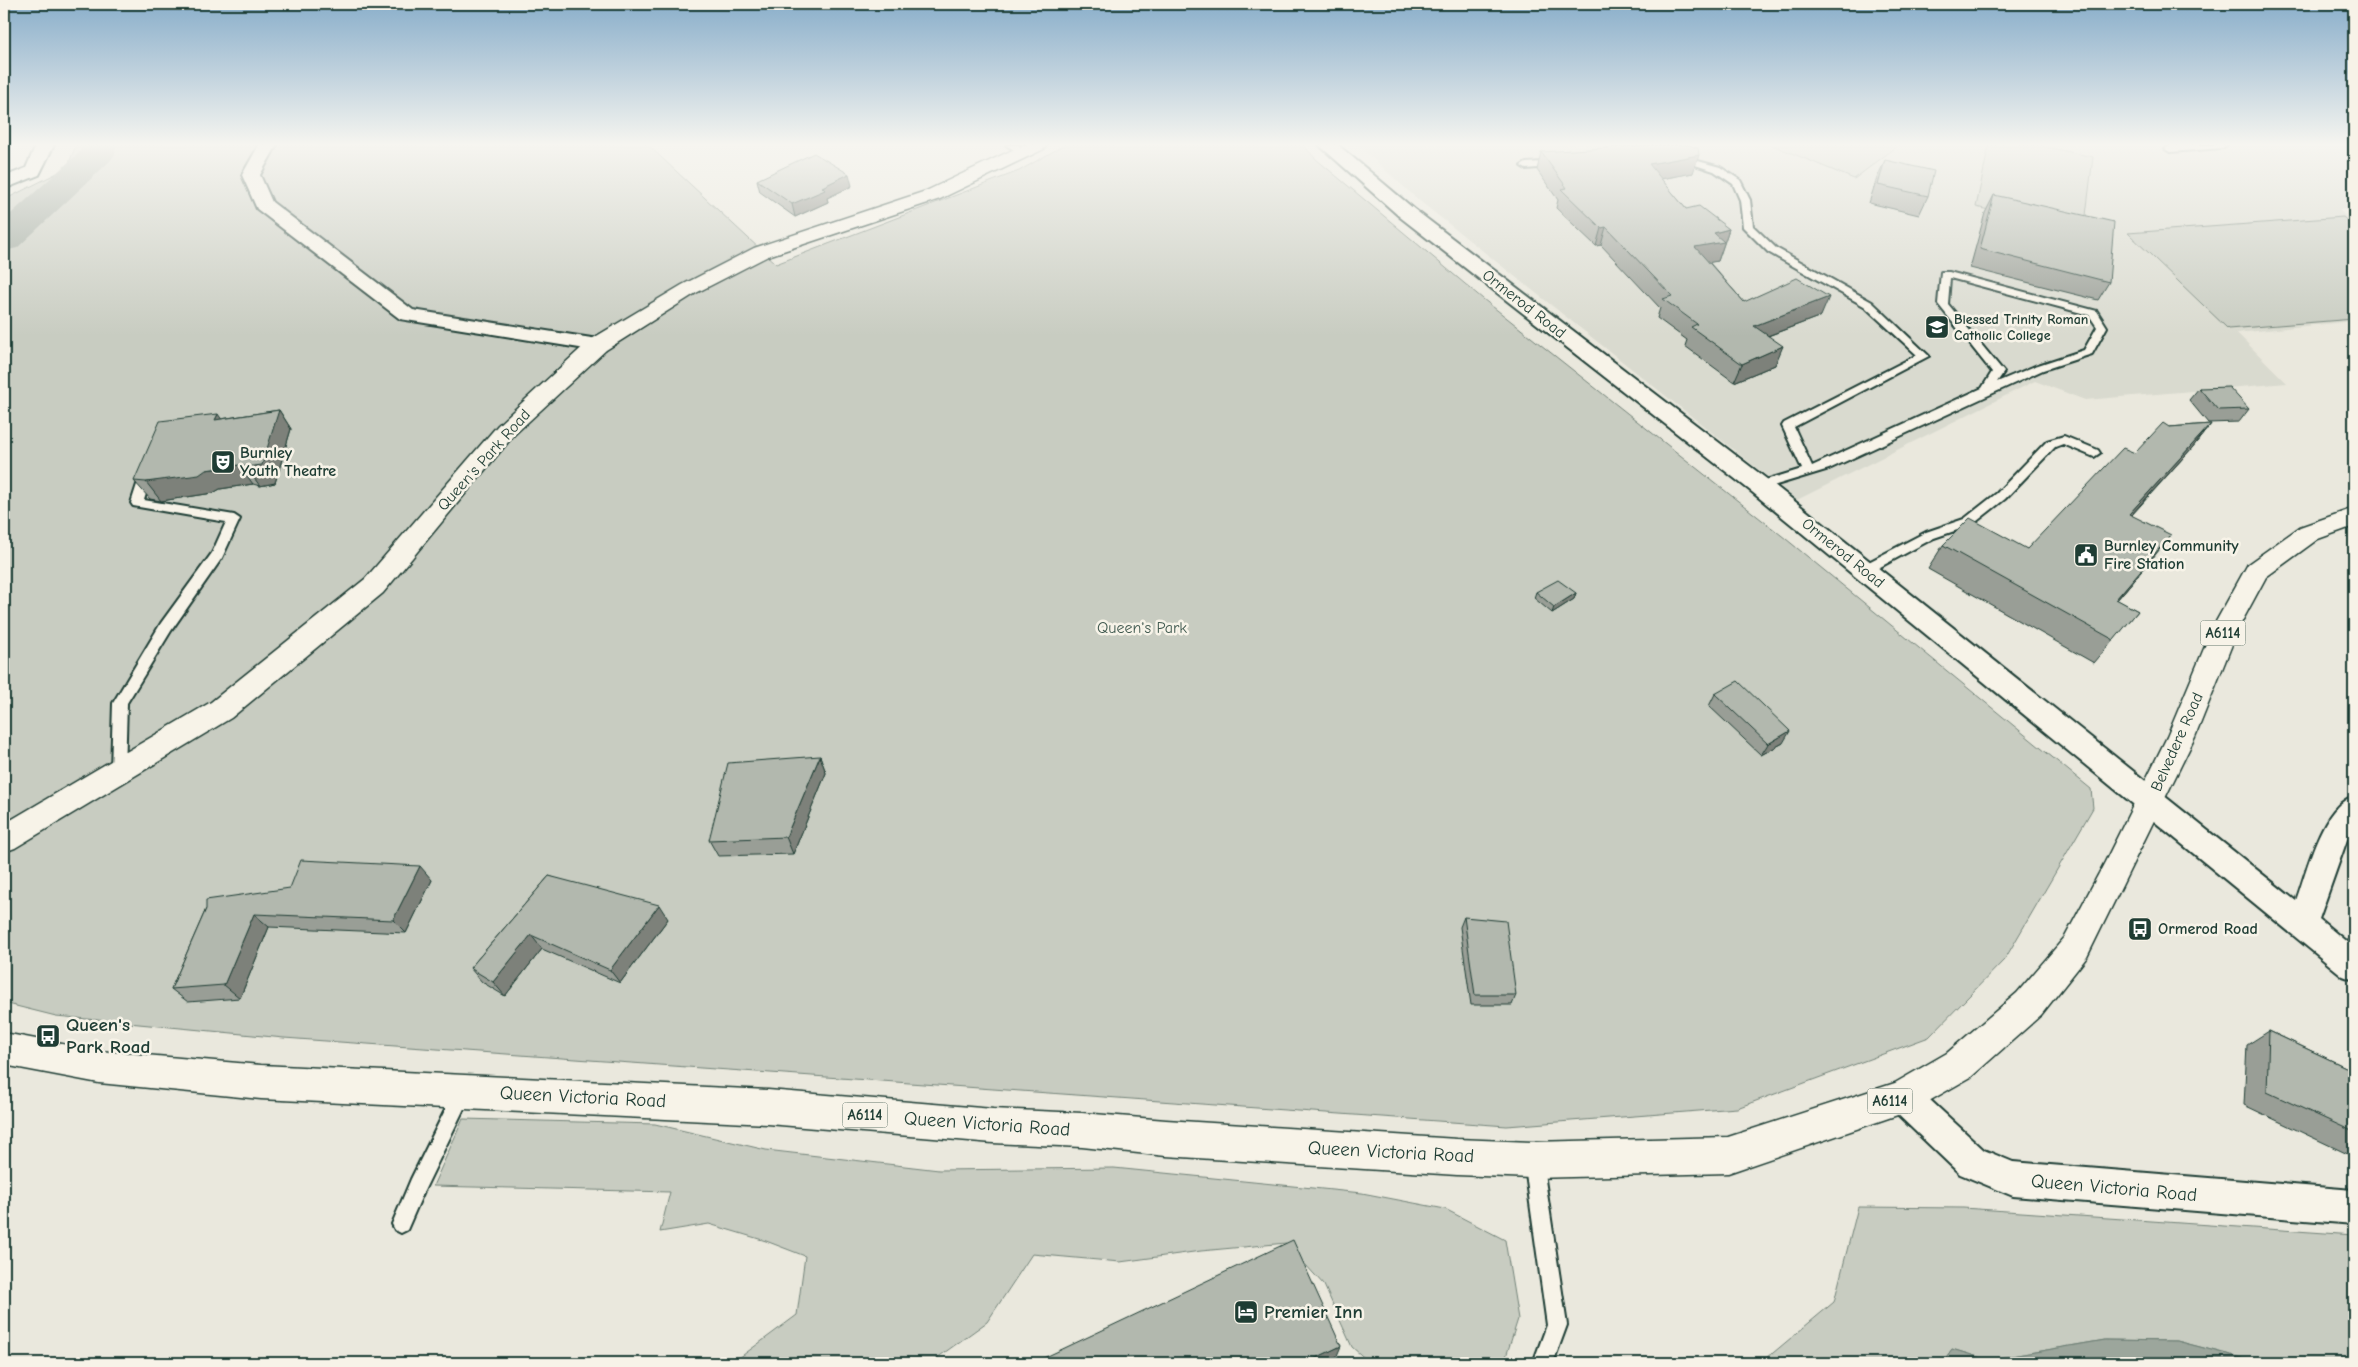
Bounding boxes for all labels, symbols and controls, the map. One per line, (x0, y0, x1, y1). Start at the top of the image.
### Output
street label: Ormerod Road (1479, 266, 1569, 342)
place label: Blessed Trinity Roman Catholic College (1954, 311, 2088, 344)
school or university icon: Blessed Trinity Roman Catholic College (1924, 314, 1950, 340)
street label: Queen's Park Road (434, 406, 534, 514)
place label: Burnley Youth Theatre (240, 444, 336, 480)
theatre icon: Burnley Youth Theatre (210, 449, 236, 475)
street label: Ormerod Road (1798, 514, 1888, 592)
place label: Burnley Community Fire Station (2104, 537, 2239, 573)
public building icon: Burnley Community Fire Station (2073, 542, 2099, 568)
park label: Queen's Park (1097, 619, 1187, 637)
road number: A6114 (2200, 620, 2246, 646)
street label: Belvedere Road (2147, 690, 2207, 794)
bus stop icon: Ormerod Road (2127, 916, 2153, 942)
place label: Ormerod Road (2158, 920, 2258, 938)
place label: Queen's Park Road (66, 1014, 150, 1058)
bus stop icon: Queen's Park Road (35, 1023, 61, 1049)
street label: Queen Victoria Road (499, 1082, 667, 1112)
road number: A6114 (1868, 1088, 1912, 1114)
road number: A6114 (842, 1102, 888, 1128)
street label: Queen Victoria Road (903, 1107, 1071, 1141)
street label: Queen Victoria Road (1307, 1137, 1475, 1167)
street label: Queen Victoria Road (2030, 1170, 2198, 1206)
hotel icon: Premier Inn (1233, 1299, 1259, 1325)
place label: Premier Inn (1264, 1301, 1363, 1323)

